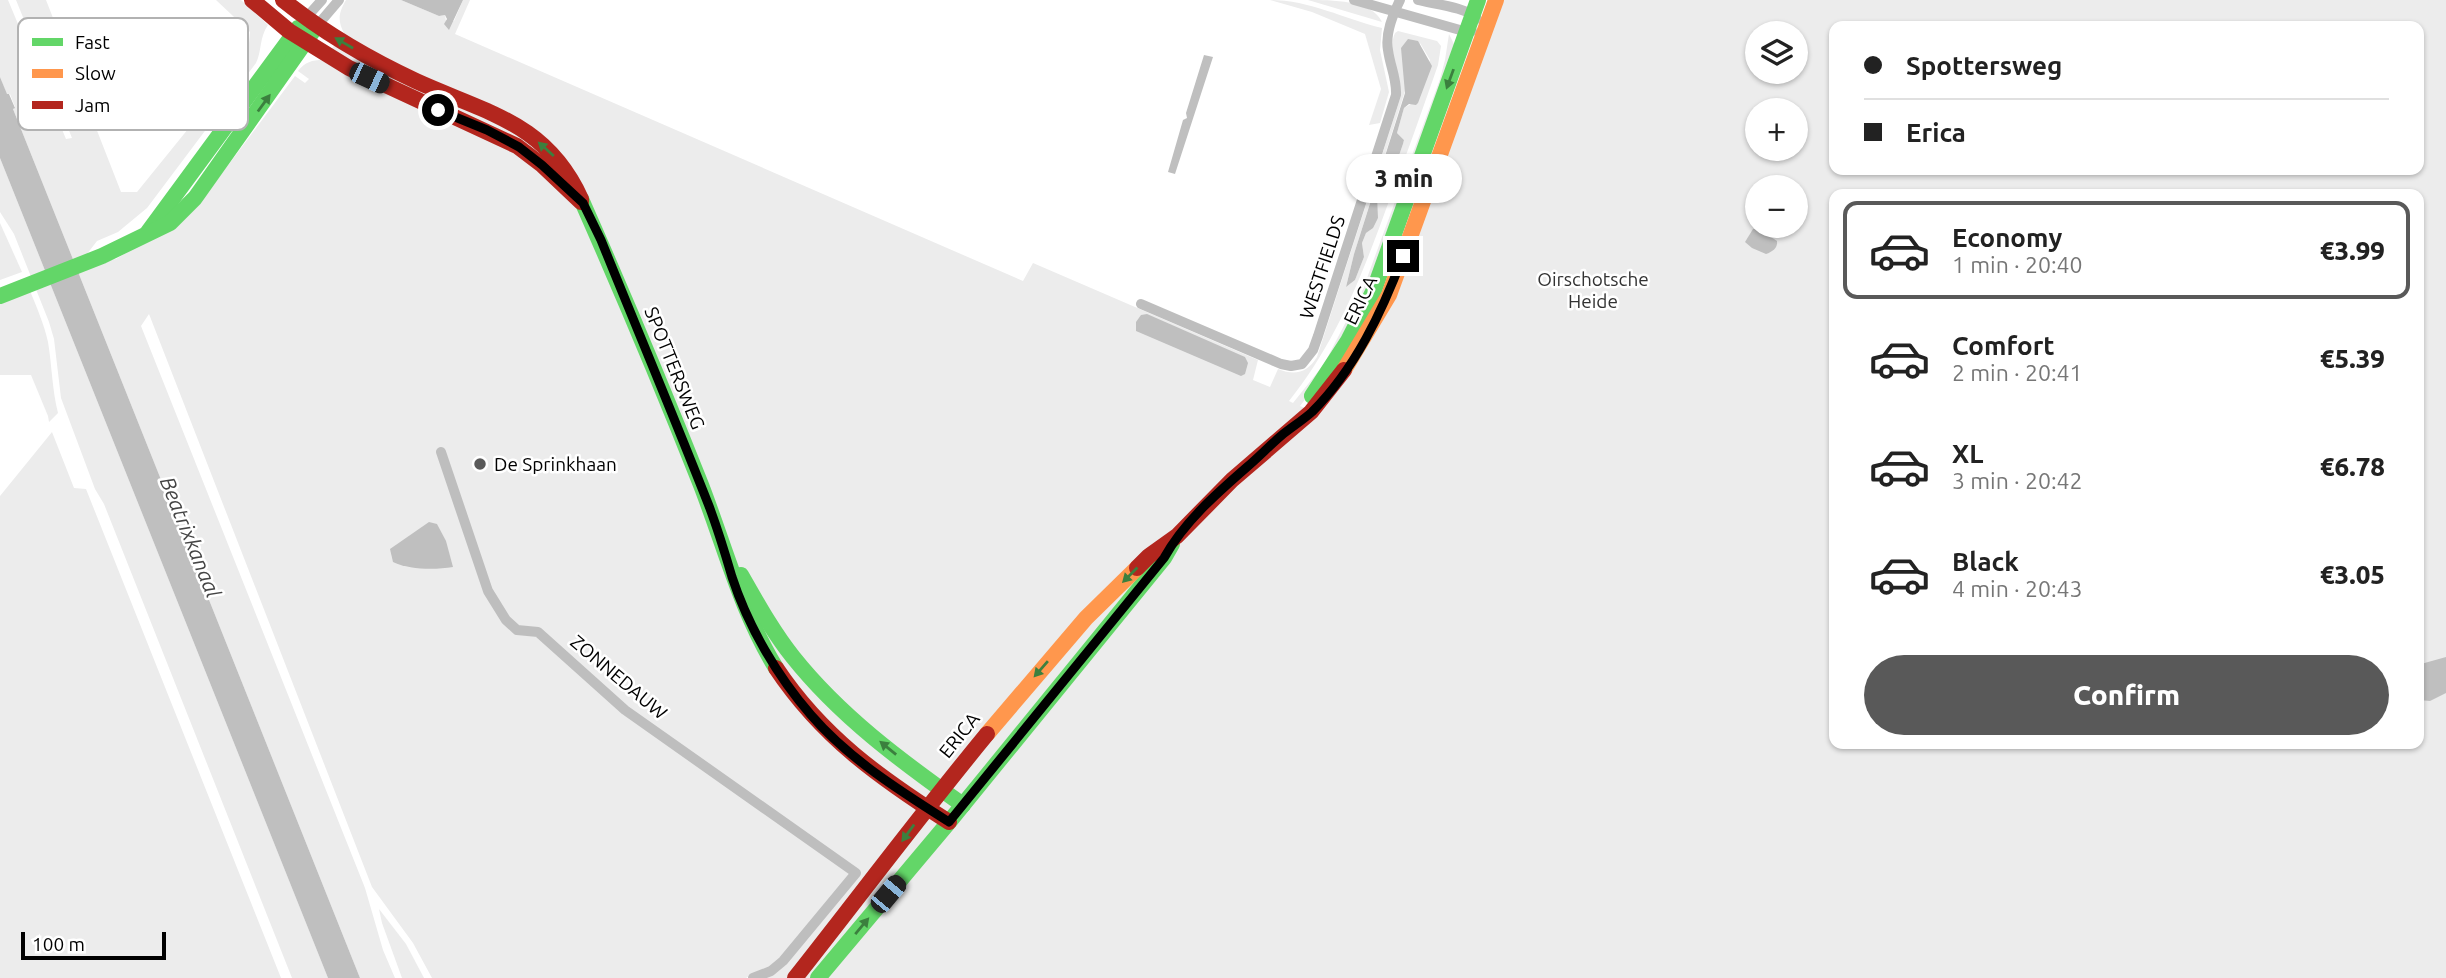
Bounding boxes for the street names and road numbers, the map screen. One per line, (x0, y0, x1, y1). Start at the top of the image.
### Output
street label: WESTFIELDS (1295, 213, 1349, 321)
street label: ERICA (1339, 271, 1382, 328)
street label: SPOTTERSWEG (640, 303, 710, 433)
street label: ZONNEDAUW (566, 630, 672, 724)
street label: ERICA (934, 707, 984, 762)

